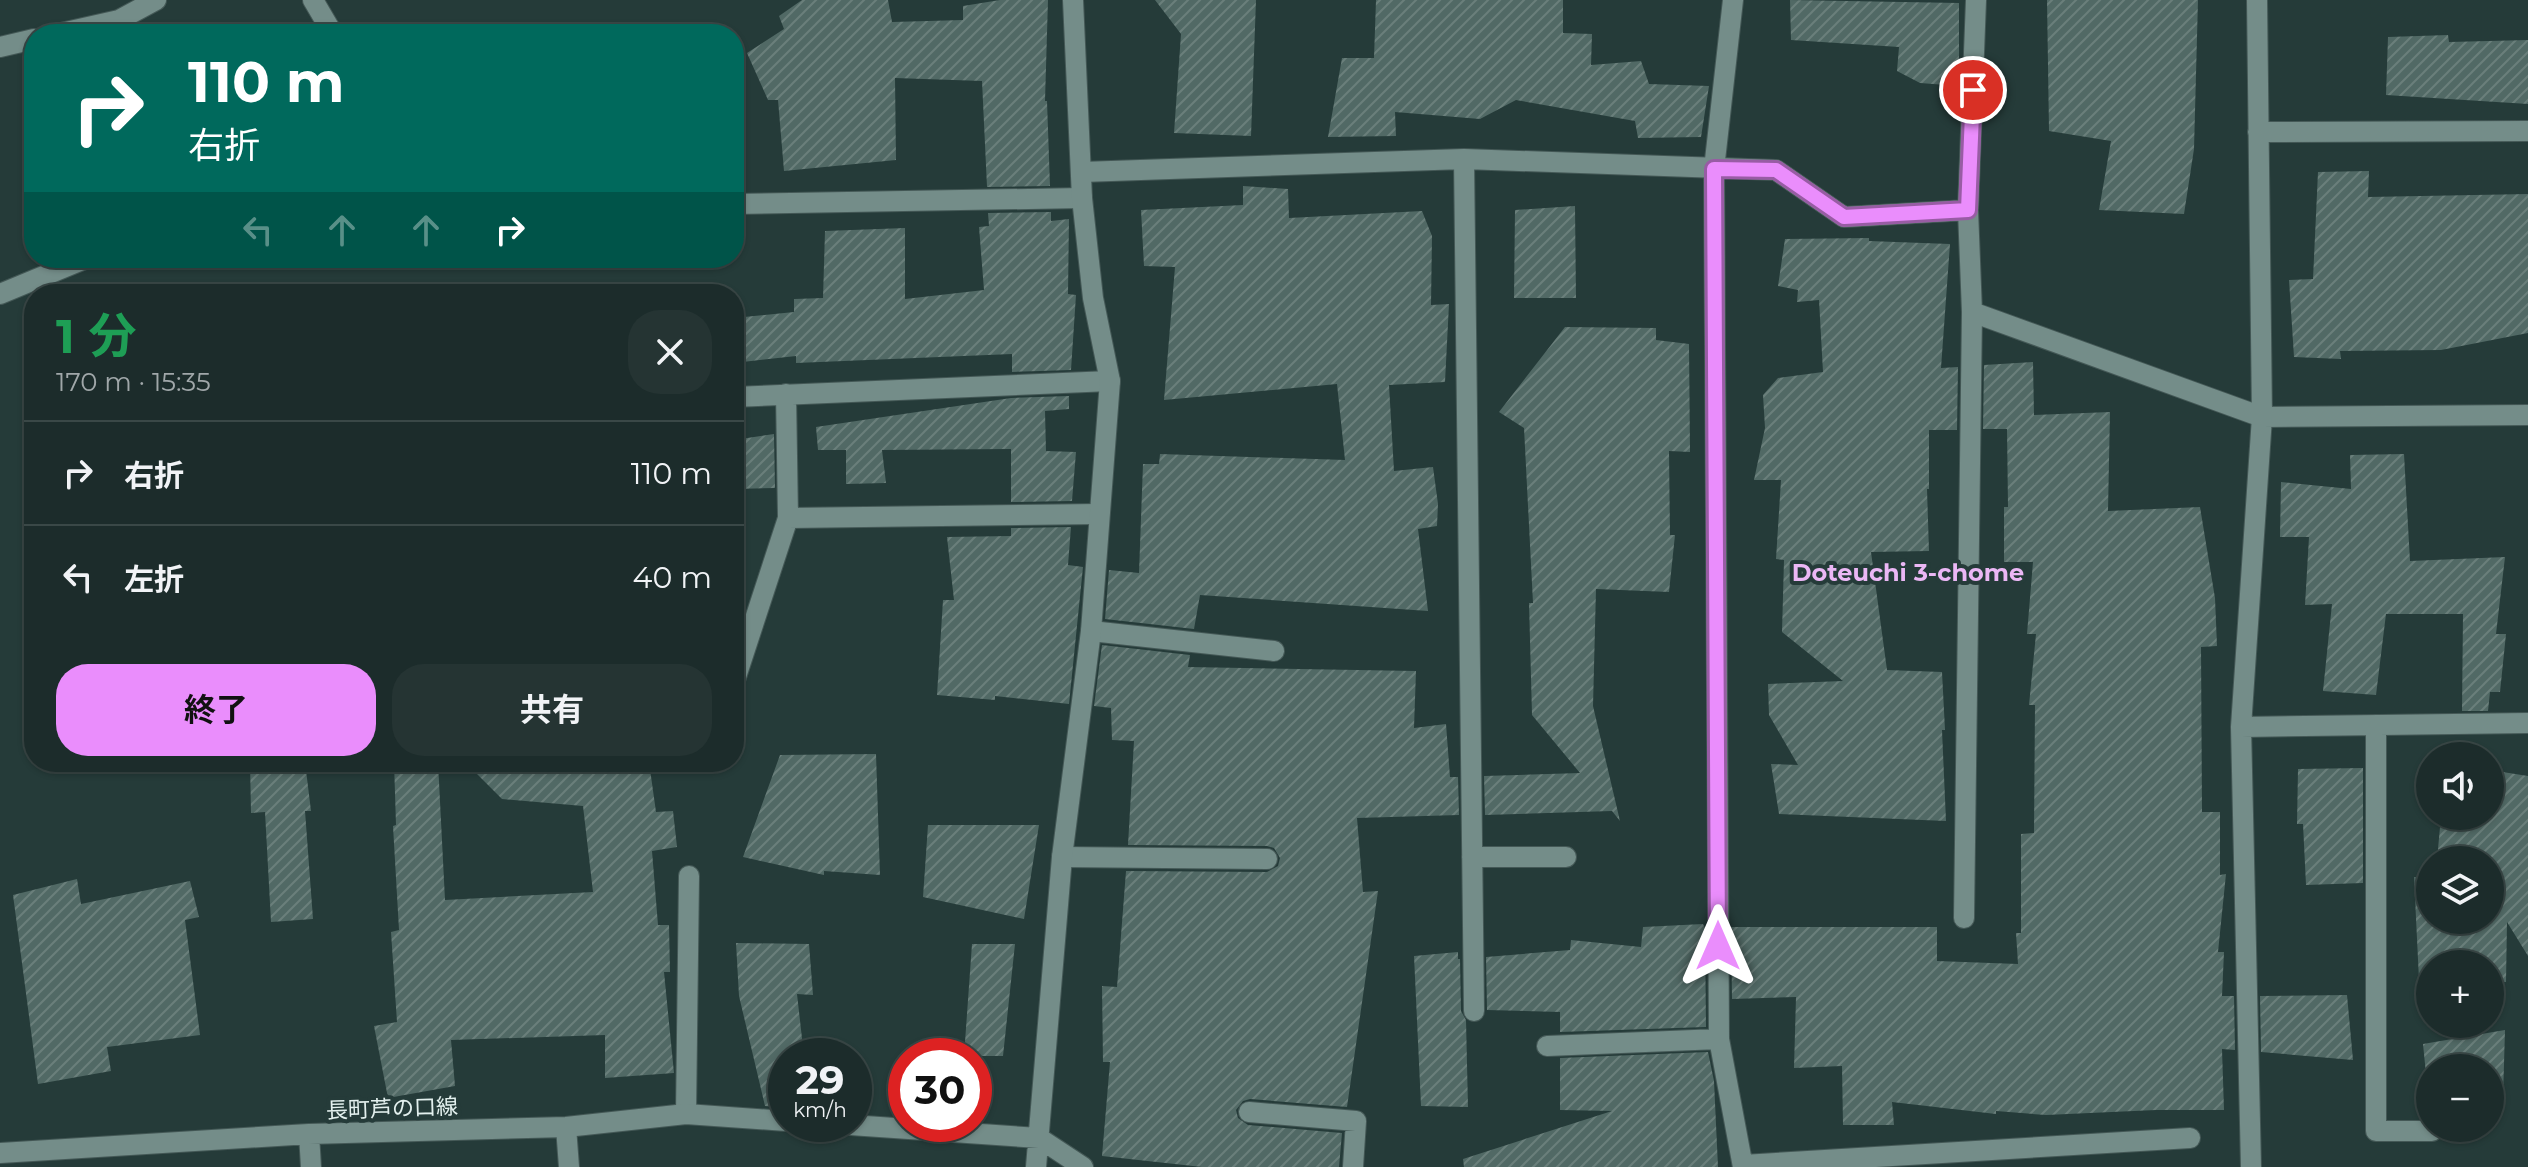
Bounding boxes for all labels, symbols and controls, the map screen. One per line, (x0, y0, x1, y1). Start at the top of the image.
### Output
text: 110 m (188, 48, 345, 116)
icon: right (56, 56, 160, 160)
pin (1939, 56, 2007, 124)
icon: arrive (1951, 68, 1995, 112)
text: 右折 (188, 123, 260, 167)
icon: left (236, 208, 280, 252)
icon: ahead (320, 208, 364, 252)
icon: ahead (404, 208, 448, 252)
icon: right (488, 208, 532, 252)
text: 1 分 (56, 307, 136, 365)
button: close (628, 310, 712, 394)
text: 170 m · 15:35 (56, 366, 211, 398)
icon: right (56, 451, 100, 495)
text: 110 m (631, 455, 712, 492)
text: 右折 (124, 457, 184, 494)
icon: left (56, 555, 100, 599)
district label: Doteuchi 3-chome (1792, 558, 2024, 587)
text: 40 m (633, 559, 712, 596)
text: 左折 (124, 561, 184, 598)
button: 終了 (56, 664, 376, 756)
button: 共有 (392, 664, 712, 756)
map controls (2416, 742, 2504, 1142)
button: sound (2416, 742, 2504, 830)
button: layers (2416, 846, 2504, 934)
position arrow (1676, 904, 1760, 988)
button: + (2416, 950, 2504, 1038)
speed limit sign: 30 (888, 1038, 992, 1142)
button: − (2416, 1054, 2504, 1142)
text: 29 (795, 1055, 845, 1104)
street label: 長町芦の口線 (326, 1093, 458, 1124)
text: km/h (793, 1098, 847, 1122)

